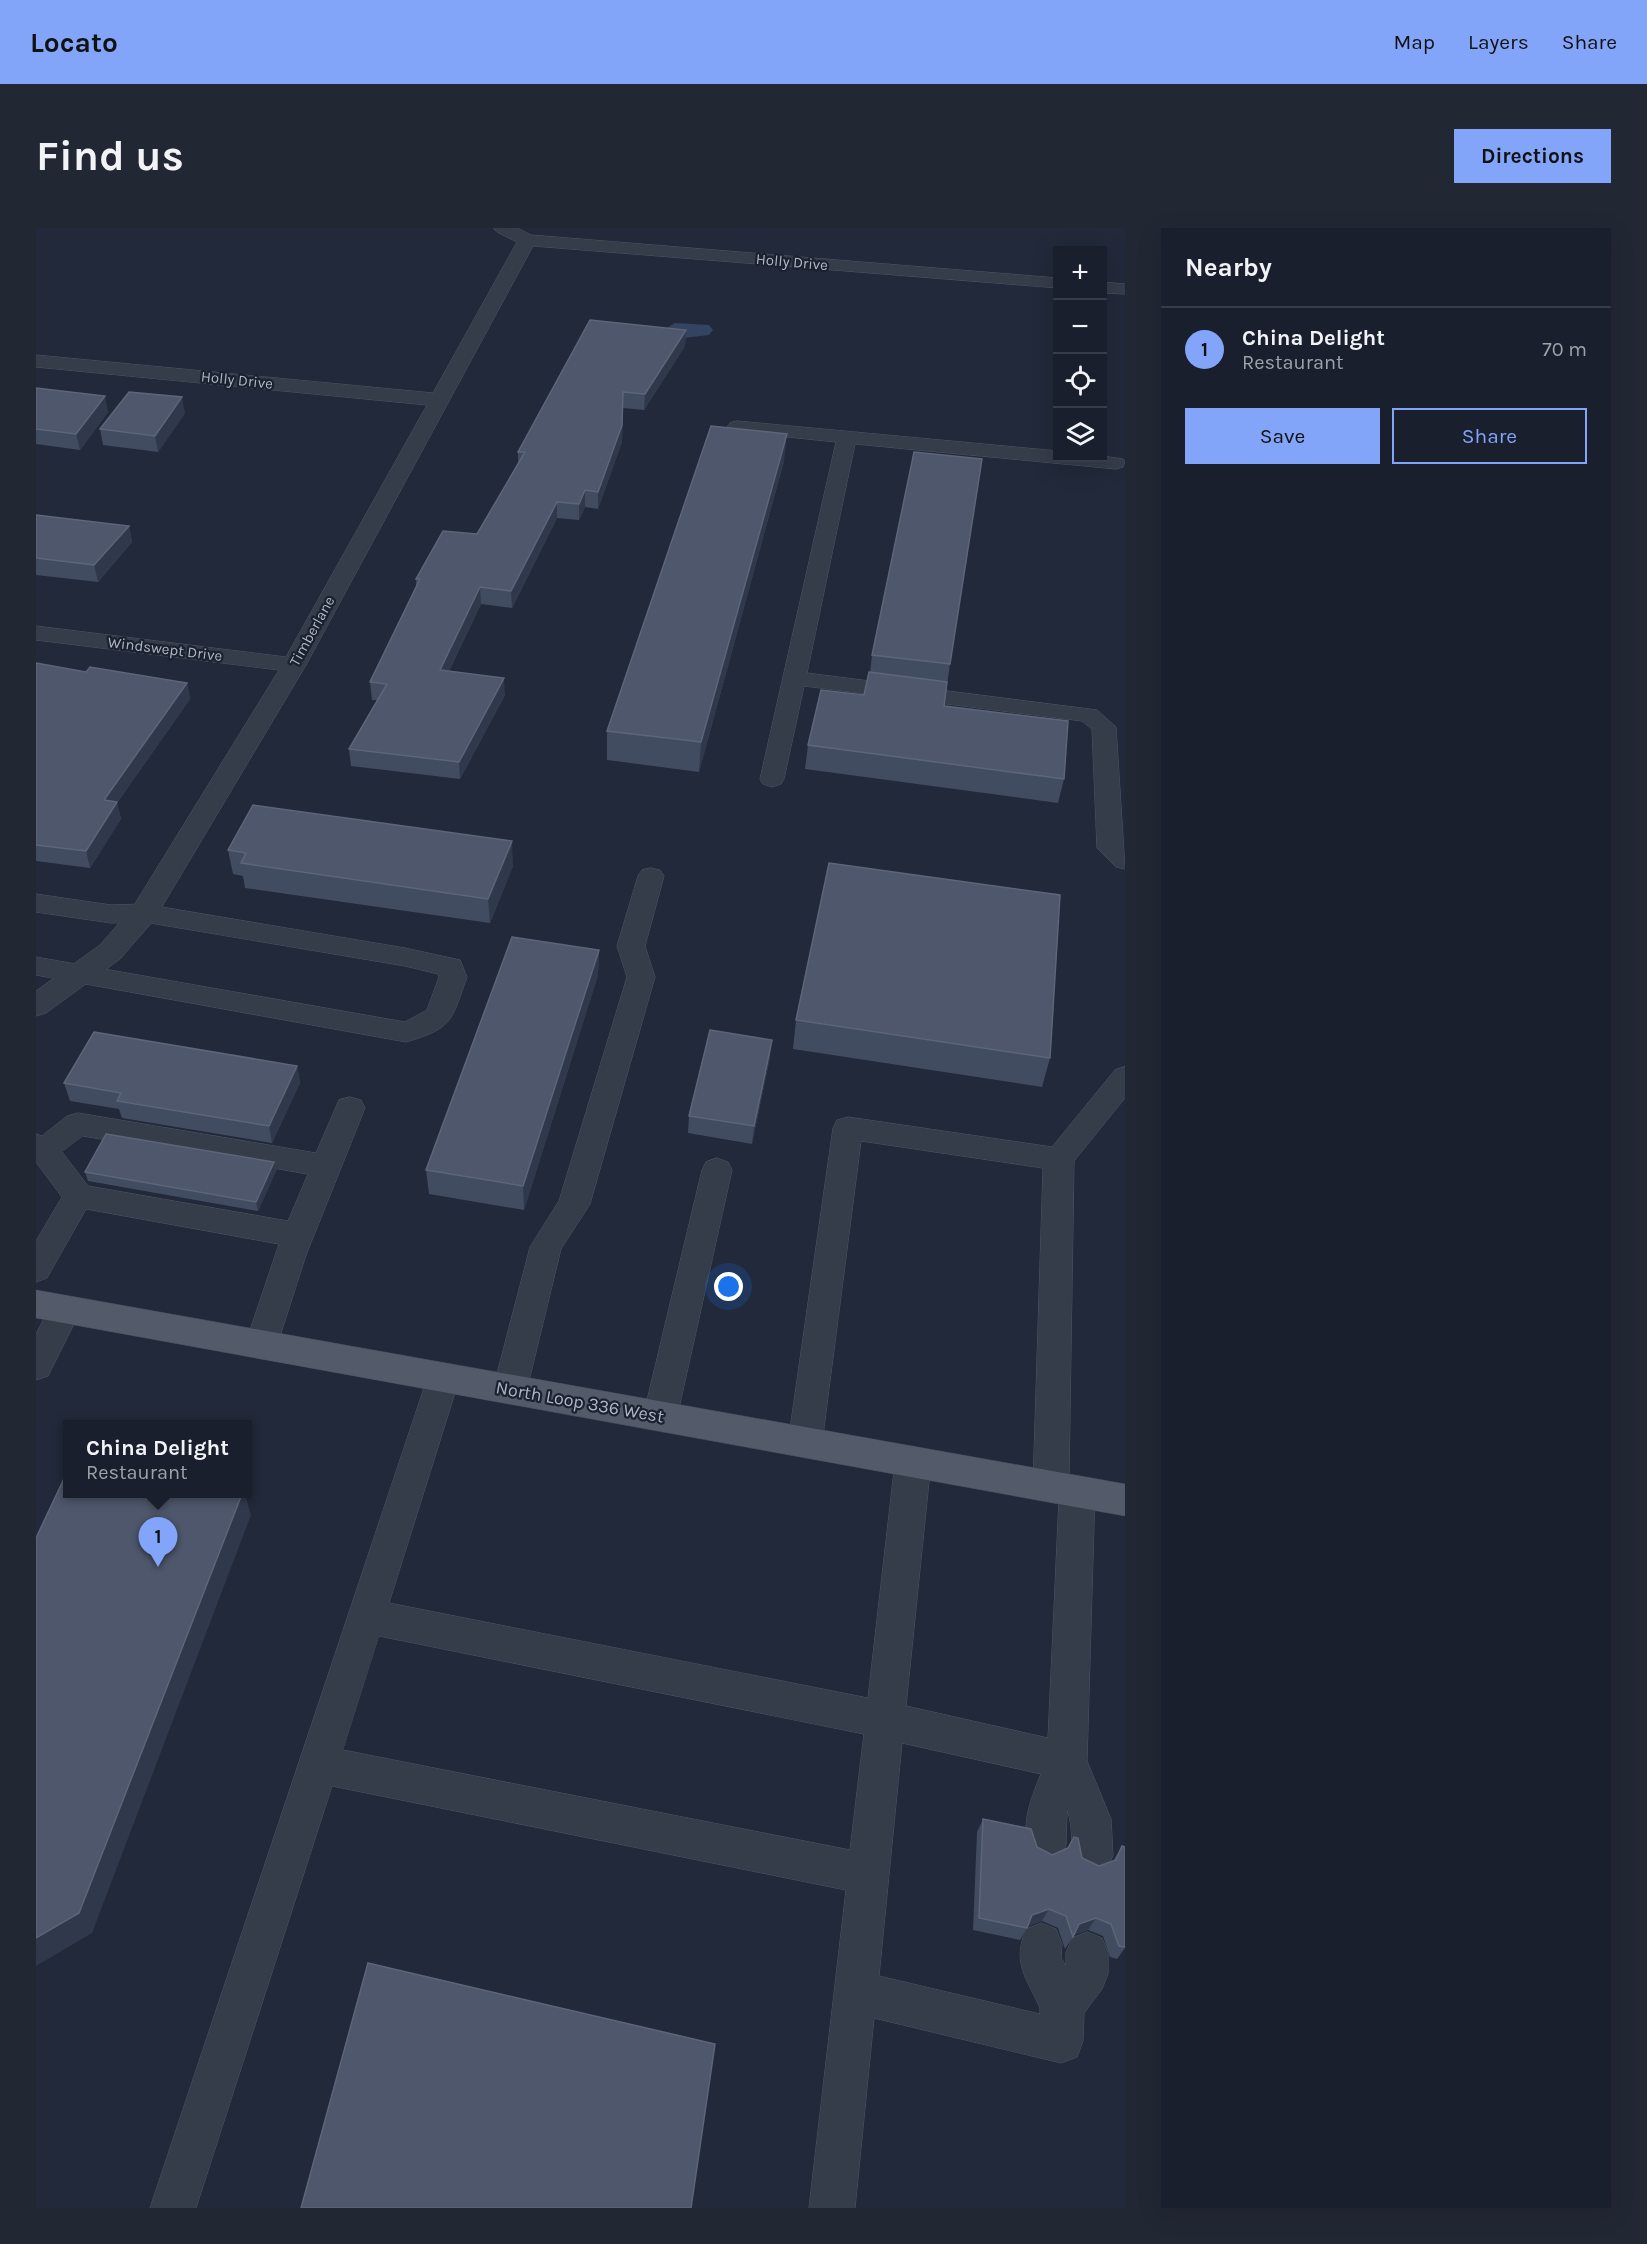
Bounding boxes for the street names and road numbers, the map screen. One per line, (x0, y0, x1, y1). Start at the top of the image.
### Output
street label: Holly Drive (755, 250, 829, 274)
street label: Holly Drive (200, 367, 274, 393)
street label: Timberlane (285, 593, 339, 669)
street label: Windswept Drive (107, 633, 223, 665)
street label: North Loop 336 West (494, 1376, 666, 1428)

